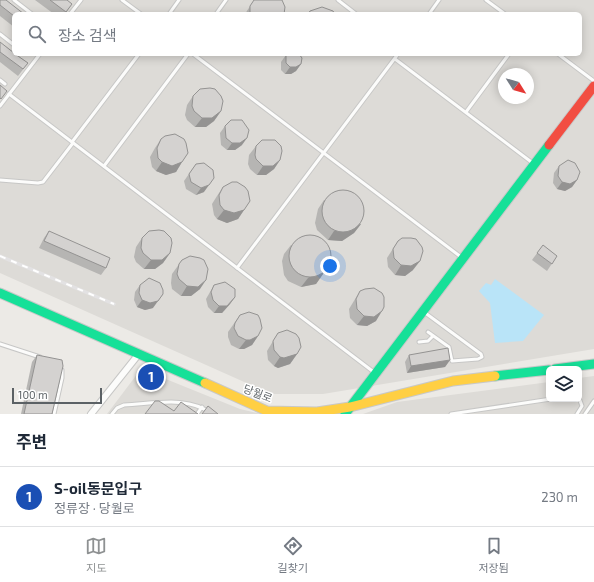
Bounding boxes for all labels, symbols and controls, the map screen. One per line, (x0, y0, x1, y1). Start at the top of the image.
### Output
search box (12, 12, 582, 56)
icon: search (26, 23, 48, 45)
text: 장소 검색 (58, 26, 117, 44)
north arrow (498, 68, 534, 104)
your location (320, 256, 340, 276)
pin: 1 (138, 362, 164, 392)
map controls (546, 366, 582, 402)
button: layers (546, 366, 582, 402)
street label: 당월로 (241, 381, 275, 405)
scale bar (12, 386, 102, 405)
text: 100 m (18, 388, 48, 401)
text: 주변 (16, 431, 47, 451)
text: S-oil동문입구 (54, 479, 142, 497)
text: 1 (26, 489, 32, 505)
text: 230 m (541, 489, 578, 505)
text: 정류장 · 당월로 (54, 500, 135, 516)
tab: 지도 (85, 535, 107, 575)
tab: 길찾기 (278, 535, 308, 575)
tab: 저장됨 (478, 535, 509, 575)

